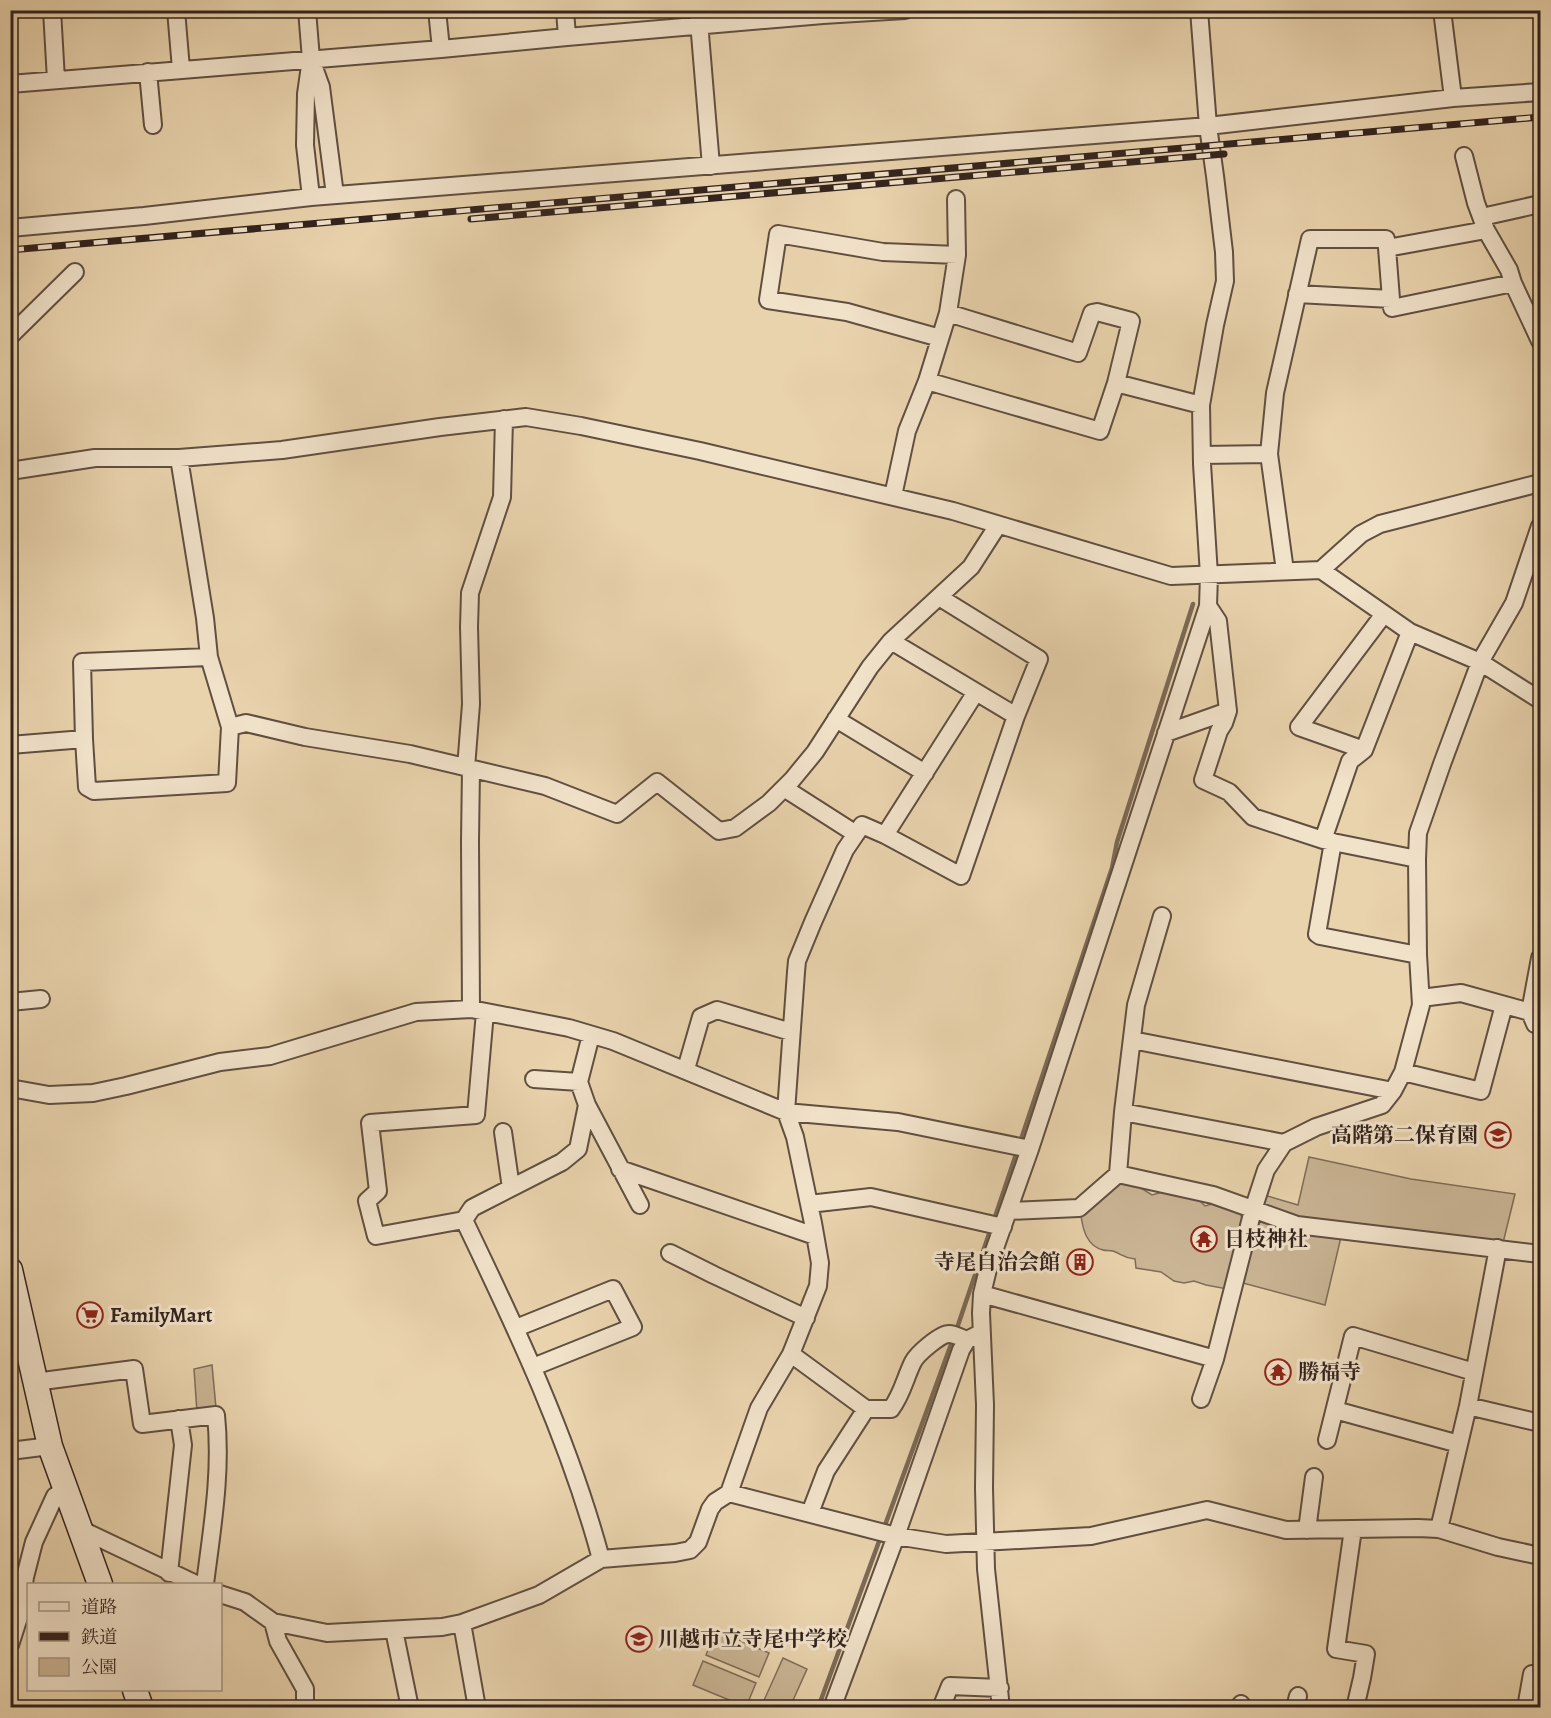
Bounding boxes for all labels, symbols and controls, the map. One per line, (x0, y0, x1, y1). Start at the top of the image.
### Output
school or university icon: 高階第二保育園 (1483, 1120, 1513, 1150)
place label: 高階第二保育園 (1331, 1121, 1478, 1149)
temple icon: 日枝神社 (1189, 1224, 1219, 1254)
place label: 日枝神社 (1224, 1225, 1308, 1253)
building icon: 寺尾自治会館 (1065, 1247, 1095, 1277)
place label: 寺尾自治会館 (934, 1248, 1060, 1276)
supermarket icon: FamilyMart (75, 1300, 105, 1330)
place label: FamilyMart (110, 1301, 212, 1329)
temple icon: 勝福寺 (1263, 1357, 1293, 1387)
place label: 勝福寺 (1298, 1358, 1361, 1386)
legend (27, 1583, 222, 1691)
text: 道路 (81, 1595, 117, 1619)
school or university icon: 川越市立寺尾中学校 (624, 1624, 654, 1654)
text: 鉄道 (81, 1625, 117, 1649)
place label: 川越市立寺尾中学校 (658, 1625, 847, 1653)
text: 公園 (81, 1655, 117, 1679)

